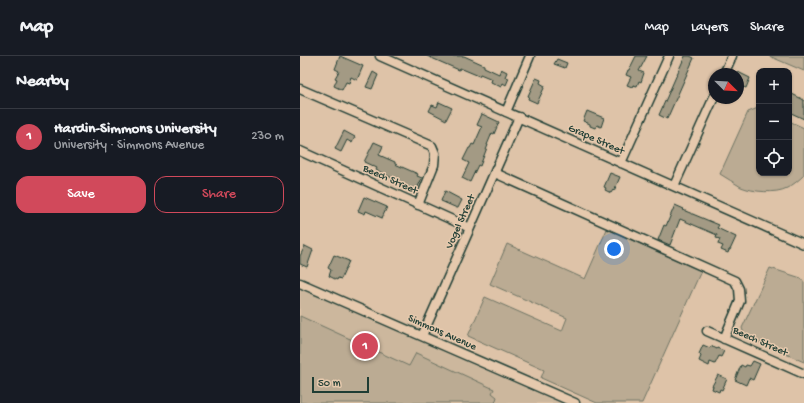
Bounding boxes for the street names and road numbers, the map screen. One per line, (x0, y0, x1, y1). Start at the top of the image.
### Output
street label: Grape Street (566, 122, 627, 158)
street label: Beech Street (360, 162, 421, 198)
street label: Vogel Street (443, 192, 479, 252)
street label: Simmons Avenue (406, 313, 478, 354)
street label: Beech Street (730, 324, 791, 360)

